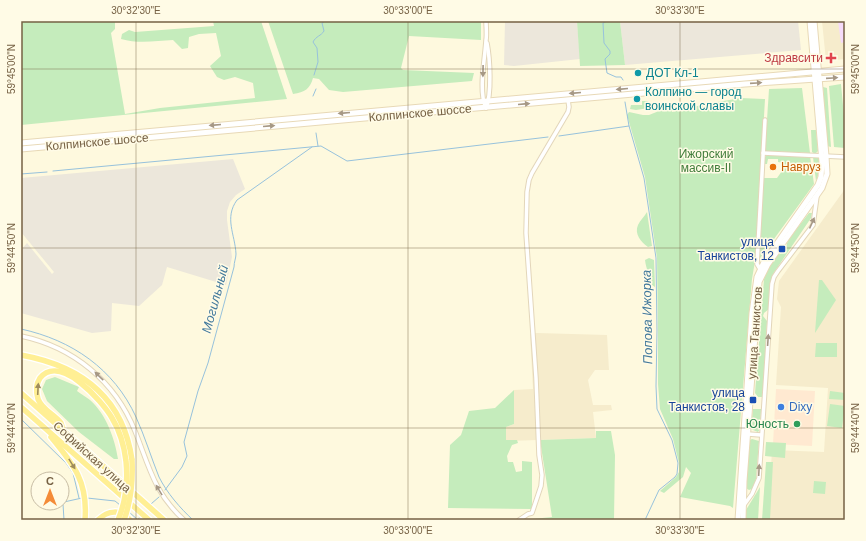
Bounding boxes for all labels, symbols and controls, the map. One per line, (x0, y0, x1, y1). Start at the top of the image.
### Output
text: 30°32'30"E (111, 5, 161, 16)
text: 30°33'00"E (383, 5, 433, 16)
text: 30°33'30"E (655, 5, 705, 16)
text: 59°45'00"N (6, 44, 17, 94)
text: 59°45'00"N (850, 44, 861, 94)
place label: Здравсити (764, 51, 823, 65)
marker: Здравсити (826, 53, 836, 63)
one-way arrow (480, 65, 486, 78)
place label: ДОТ Кл-1 (646, 66, 699, 80)
marker: ДОТ Кл-1 (633, 68, 643, 78)
one-way arrow (826, 75, 838, 82)
one-way arrow (750, 80, 762, 87)
one-way arrow (616, 85, 628, 92)
place label: Колпино — город воинской славы (645, 85, 741, 113)
one-way arrow (569, 90, 581, 96)
marker: Колпино — город воинской славы (632, 94, 642, 104)
street label: Колпинское шоссе (368, 101, 472, 124)
one-way arrow (518, 101, 530, 108)
one-way arrow (338, 110, 350, 117)
one-way arrow (208, 122, 221, 128)
one-way arrow (263, 123, 275, 130)
street label: Колпинское шоссе (45, 130, 149, 153)
park label: Ижорский массив-II (679, 147, 733, 175)
place label: Навруз (781, 160, 821, 174)
marker: Навруз (768, 162, 778, 172)
one-way arrow (808, 217, 815, 229)
text: 59°44'50"N (6, 223, 17, 273)
text: 59°44'50"N (850, 223, 861, 273)
place label: улица Танкистов, 12 (698, 235, 774, 263)
marker: улица Танкистов, 12 (777, 244, 787, 254)
water label: Могильный (199, 263, 231, 335)
water label: Попова Ижорка (639, 270, 655, 364)
street label: улица Танкистов (745, 286, 765, 380)
one-way arrow (765, 334, 772, 346)
one-way arrow (94, 371, 104, 381)
one-way arrow (34, 383, 41, 395)
place label: улица Танкистов, 28 (669, 386, 745, 414)
marker: улица Танкистов, 28 (748, 395, 758, 405)
place label: Dixy (789, 400, 812, 414)
marker: Dixy (776, 402, 786, 412)
text: 59°44'40"N (6, 403, 17, 453)
text: 59°44'40"N (850, 403, 861, 453)
place label: Юность (746, 417, 789, 431)
street label: Софийская улица (50, 418, 134, 496)
marker: Юность (792, 419, 802, 429)
one-way arrow (69, 459, 76, 470)
one-way arrow (756, 464, 763, 476)
north arrow (30, 471, 70, 511)
one-way arrow (155, 485, 163, 495)
text: 30°32'30"E (111, 525, 161, 536)
text: 30°33'00"E (383, 525, 433, 536)
text: 30°33'30"E (655, 525, 705, 536)

